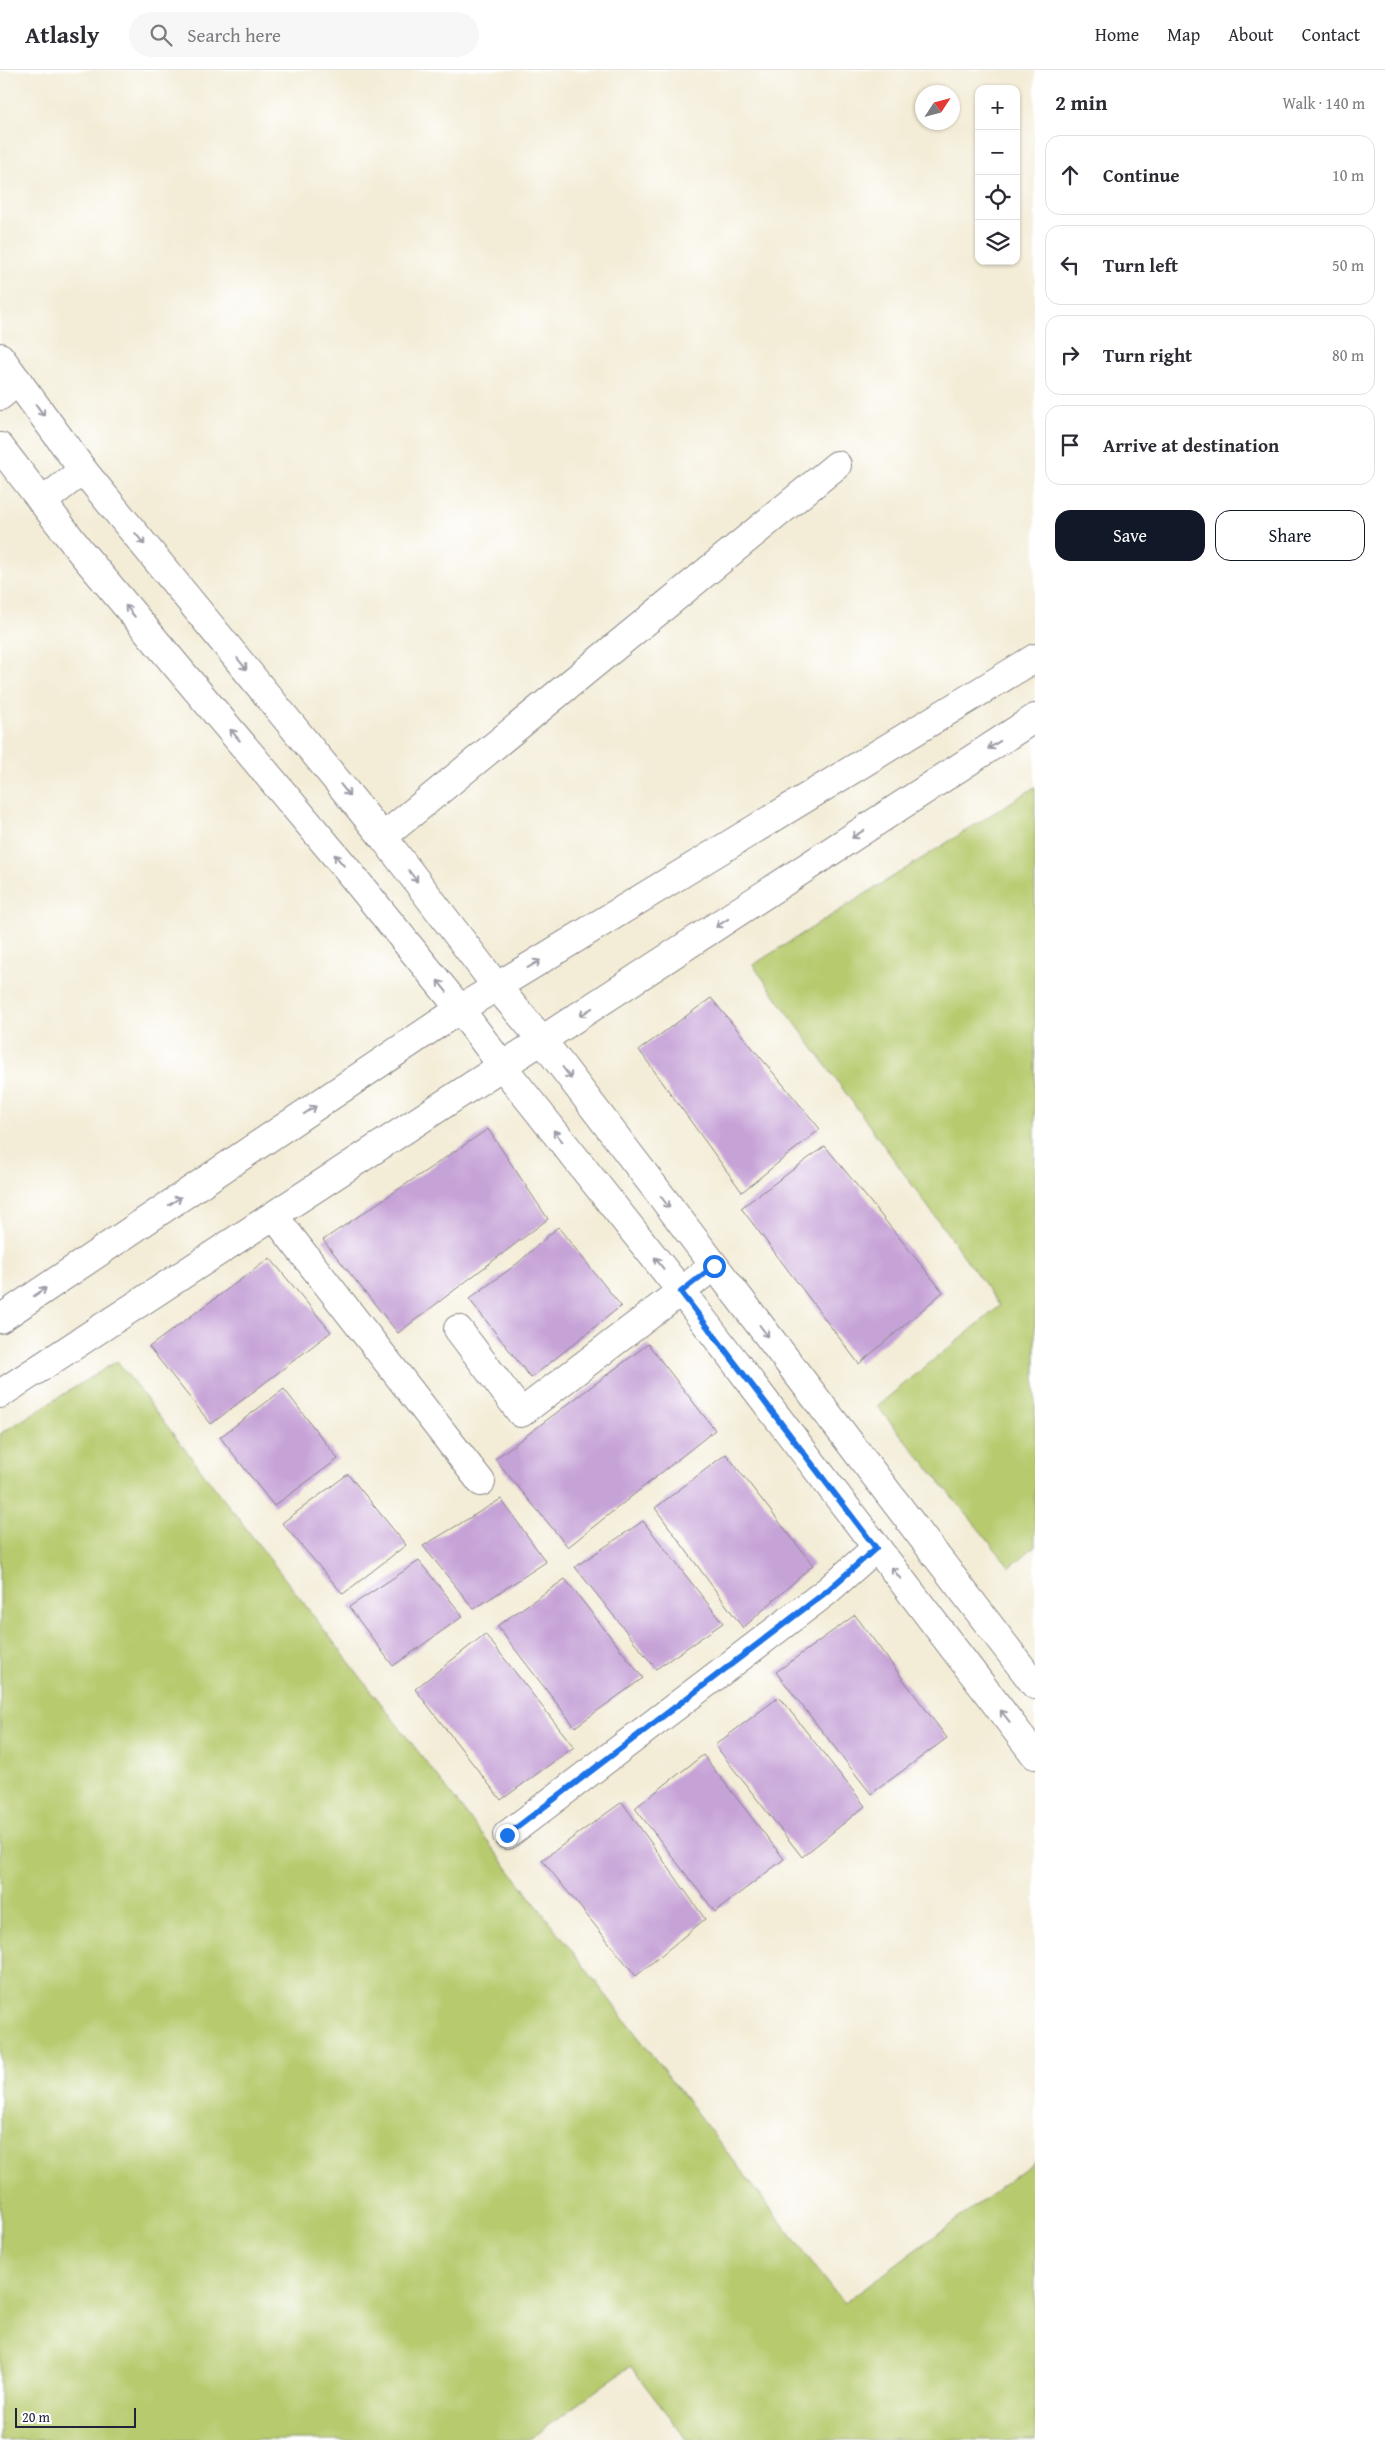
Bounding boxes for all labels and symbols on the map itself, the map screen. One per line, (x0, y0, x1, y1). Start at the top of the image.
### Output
north arrow (915, 85, 960, 130)
one-way arrow (35, 403, 45, 417)
one-way arrow (134, 532, 145, 545)
one-way arrow (125, 605, 136, 618)
one-way arrow (237, 658, 248, 671)
one-way arrow (229, 729, 240, 742)
one-way arrow (988, 740, 1002, 750)
one-way arrow (340, 783, 351, 796)
one-way arrow (851, 829, 865, 839)
one-way arrow (334, 853, 345, 866)
one-way arrow (408, 869, 418, 883)
one-way arrow (715, 918, 729, 928)
one-way arrow (526, 959, 540, 969)
one-way arrow (436, 980, 447, 993)
one-way arrow (579, 1006, 593, 1017)
one-way arrow (561, 1066, 572, 1079)
one-way arrow (303, 1105, 317, 1115)
one-way arrow (553, 1129, 563, 1143)
one-way arrow (660, 1195, 671, 1208)
one-way arrow (168, 1196, 182, 1206)
route start (703, 1255, 726, 1278)
one-way arrow (654, 1257, 665, 1270)
one-way arrow (33, 1287, 47, 1297)
one-way arrow (759, 1324, 769, 1338)
one-way arrow (890, 1567, 901, 1580)
one-way arrow (1000, 1710, 1011, 1723)
route end (496, 1824, 519, 1847)
scale bar (15, 2405, 136, 2428)

